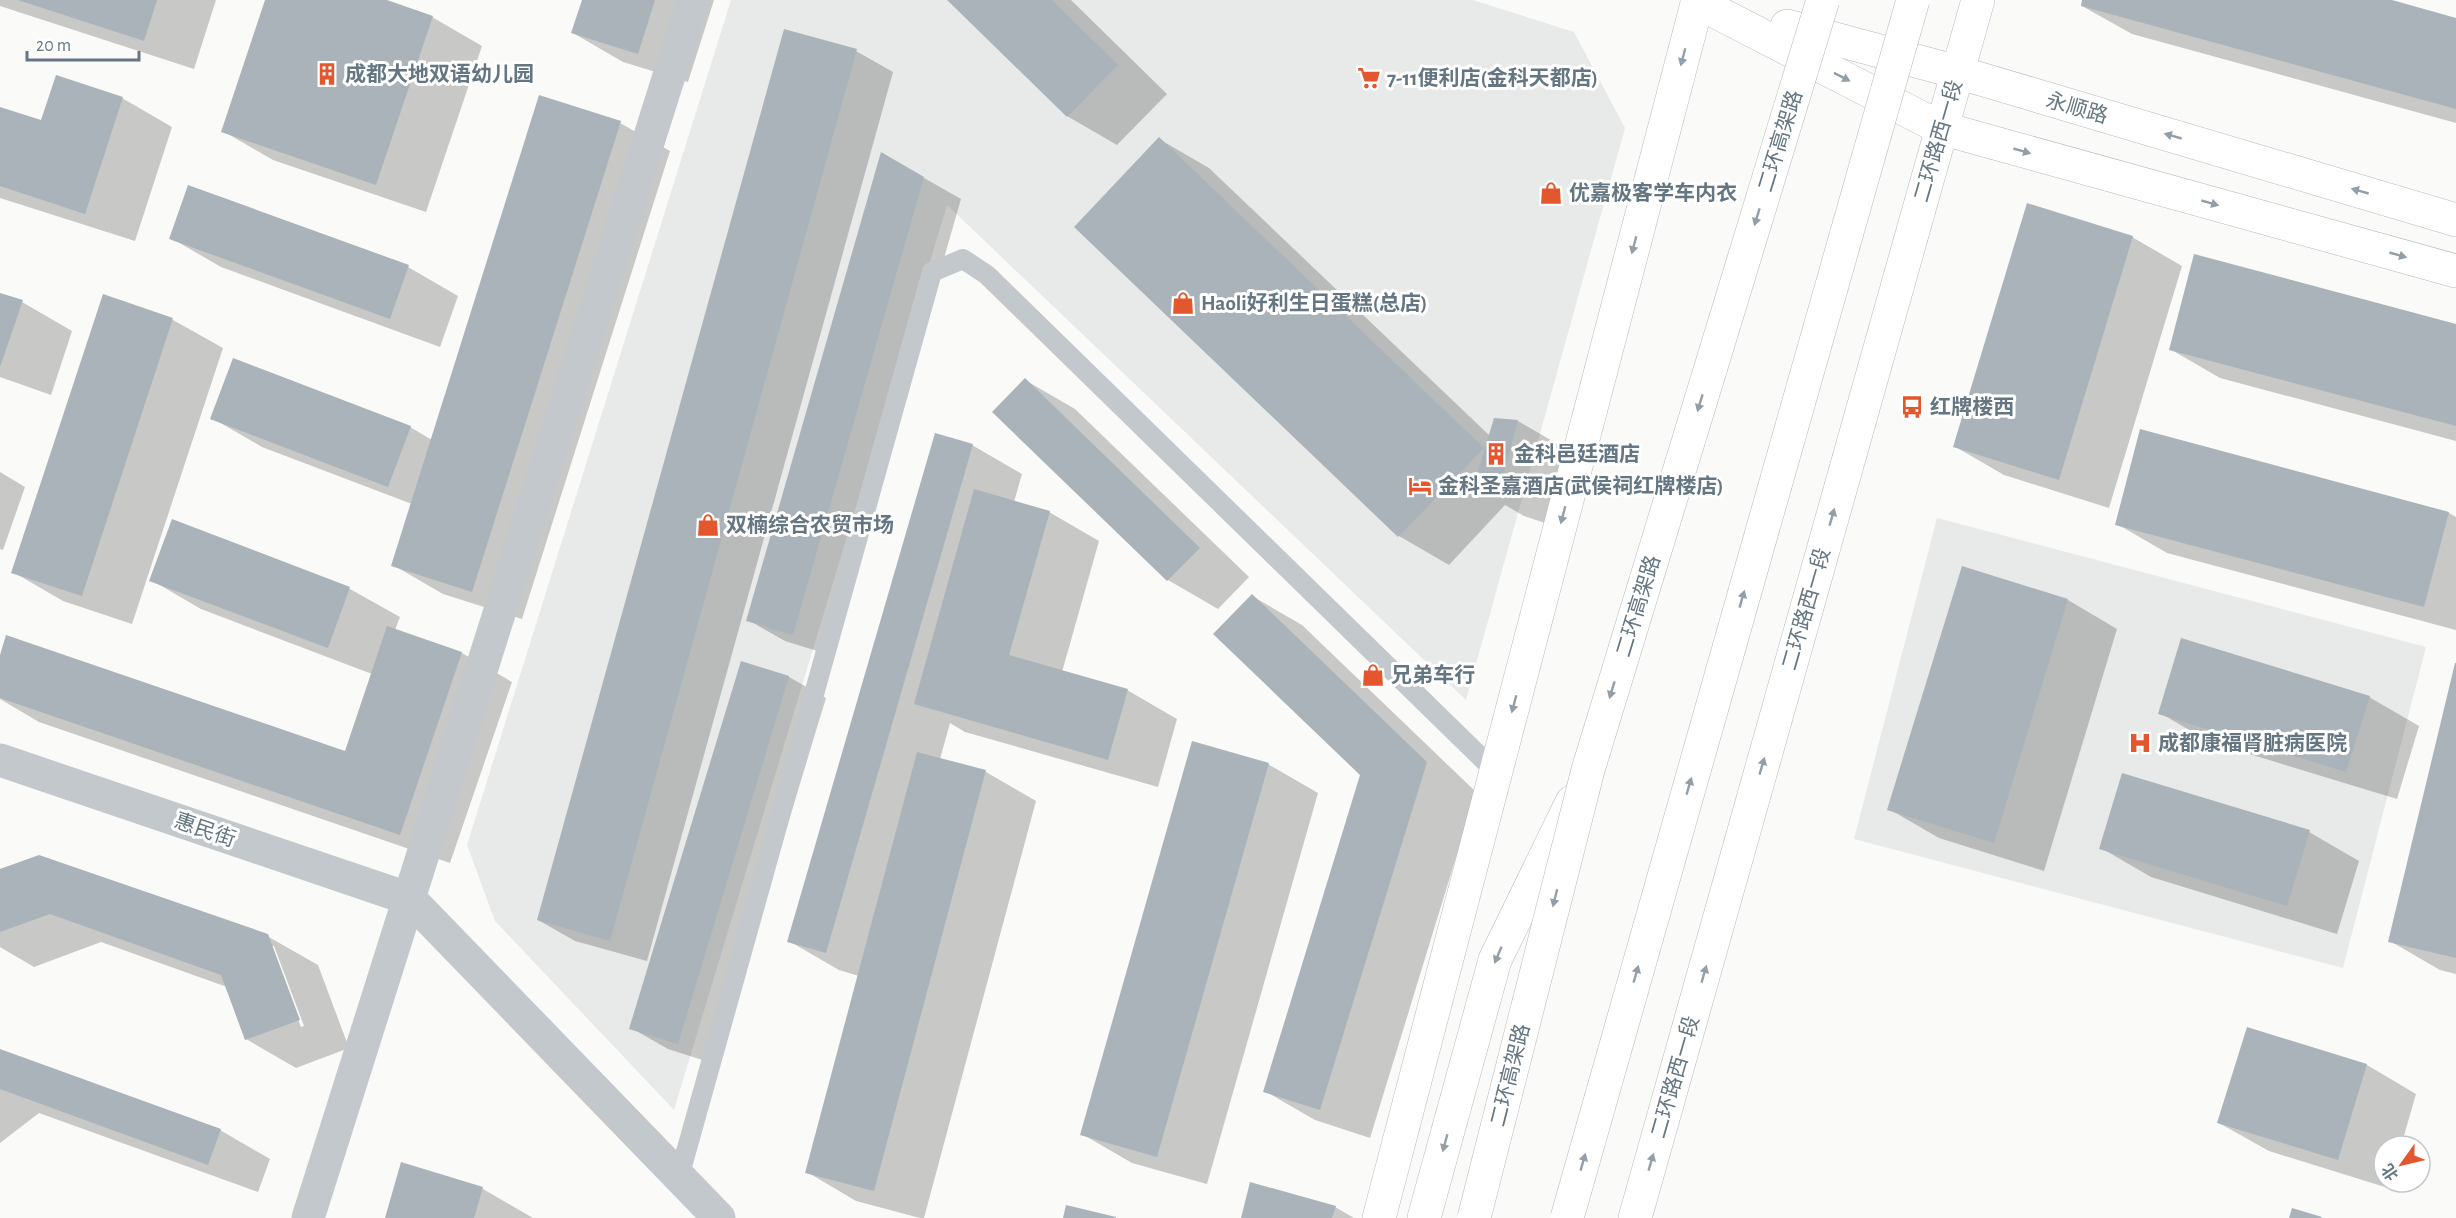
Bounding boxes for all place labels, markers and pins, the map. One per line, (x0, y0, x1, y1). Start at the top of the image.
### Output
building icon: 成都大地双语幼儿园 (314, 61, 340, 87)
place label: 成都大地双语幼儿园 (345, 63, 534, 85)
supermarket icon: 7-11便利店(金科天都店) (1356, 65, 1382, 91)
place label: 7-11便利店(金科天都店) (1387, 66, 1598, 89)
shop icon: 优嘉极客学车内衣 (1538, 180, 1564, 206)
place label: 优嘉极客学车内衣 (1569, 181, 1737, 204)
shop icon: Haoli好利生日蛋糕(总店) (1170, 290, 1196, 316)
place label: Haoli好利生日蛋糕(总店) (1201, 291, 1427, 314)
bus stop icon: 红牌楼西 (1899, 394, 1925, 420)
place label: 红牌楼西 (1930, 396, 2014, 418)
building icon: 金科邑廷酒店 (1483, 441, 1509, 467)
place label: 金科邑廷酒店 (1514, 442, 1640, 465)
hotel icon: 金科圣嘉酒店(武侯祠红牌楼店) (1407, 473, 1433, 499)
place label: 金科圣嘉酒店(武侯祠红牌楼店) (1438, 474, 1724, 497)
shop icon: 双楠综合农贸市场 (695, 512, 721, 538)
place label: 双楠综合农贸市场 (726, 513, 894, 536)
shop icon: 兄弟车行 (1360, 662, 1386, 688)
place label: 兄弟车行 (1391, 663, 1475, 686)
hospital icon: 成都康福肾脏病医院 (2127, 730, 2153, 756)
place label: 成都康福肾脏病医院 (2158, 731, 2347, 754)

